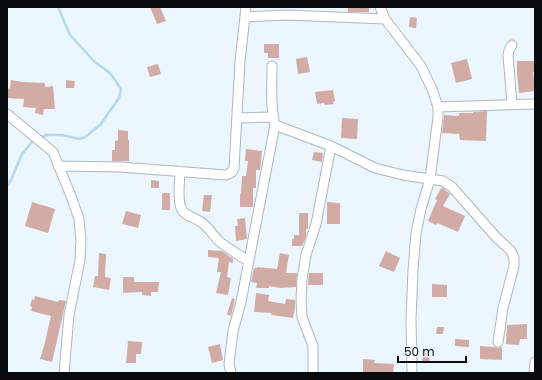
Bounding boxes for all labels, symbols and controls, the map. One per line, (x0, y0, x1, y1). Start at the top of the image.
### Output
scale bar (398, 338, 466, 364)
text: 50 m (404, 343, 435, 360)

